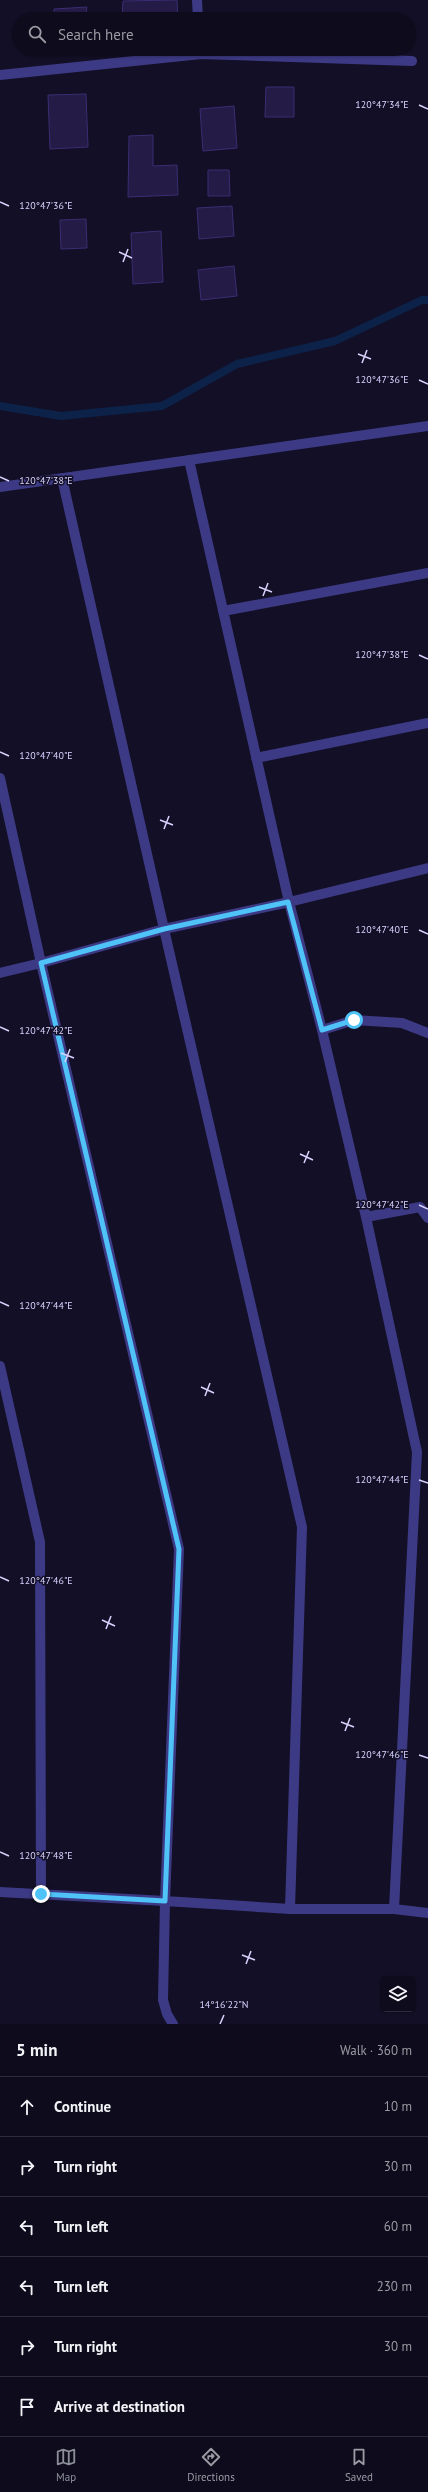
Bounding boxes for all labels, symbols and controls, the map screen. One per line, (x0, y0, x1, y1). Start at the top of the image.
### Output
search box (12, 12, 416, 56)
icon: search (26, 23, 48, 45)
text: Search here (58, 25, 134, 44)
text: 120°47'34"E (355, 98, 409, 111)
text: 120°47'36"E (19, 199, 73, 212)
text: 120°47'36"E (355, 373, 409, 386)
text: 120°47'38"E (19, 474, 73, 487)
text: 120°47'38"E (355, 648, 409, 661)
text: 120°47'40"E (19, 749, 73, 762)
text: 120°47'40"E (355, 923, 409, 936)
route start (345, 1011, 363, 1029)
text: 120°47'42"E (19, 1024, 73, 1037)
text: 120°47'42"E (355, 1198, 409, 1211)
text: 120°47'44"E (19, 1299, 73, 1312)
text: 120°47'44"E (355, 1473, 409, 1486)
text: 120°47'46"E (19, 1574, 73, 1587)
text: 120°47'46"E (355, 1748, 409, 1761)
text: 120°47'48"E (19, 1849, 73, 1862)
route end (32, 1885, 50, 1903)
map controls (380, 1976, 416, 2012)
button: layers (380, 1976, 416, 2012)
text: 14°16'22"N (199, 1998, 249, 2011)
text: 5 min (16, 2039, 57, 2061)
text: Walk · 360 m (340, 2042, 412, 2059)
icon: ahead (16, 2096, 38, 2118)
text: Continue (54, 2097, 111, 2116)
text: 10 m (384, 2098, 412, 2115)
icon: right (16, 2156, 38, 2178)
text: Turn right (54, 2157, 117, 2176)
text: 30 m (384, 2158, 412, 2175)
icon: left (16, 2216, 38, 2238)
text: Turn left (54, 2217, 108, 2236)
text: 60 m (384, 2218, 412, 2235)
icon: left (16, 2276, 38, 2298)
text: Turn left (54, 2277, 108, 2296)
text: 230 m (377, 2278, 412, 2295)
icon: right (16, 2336, 38, 2358)
text: Turn right (54, 2337, 117, 2356)
text: 30 m (384, 2338, 412, 2355)
icon: arrive (16, 2396, 38, 2418)
text: Arrive at destination (54, 2397, 185, 2416)
tab: Map (55, 2446, 77, 2484)
tab: Directions (187, 2446, 235, 2484)
tab: Saved (345, 2446, 373, 2484)

